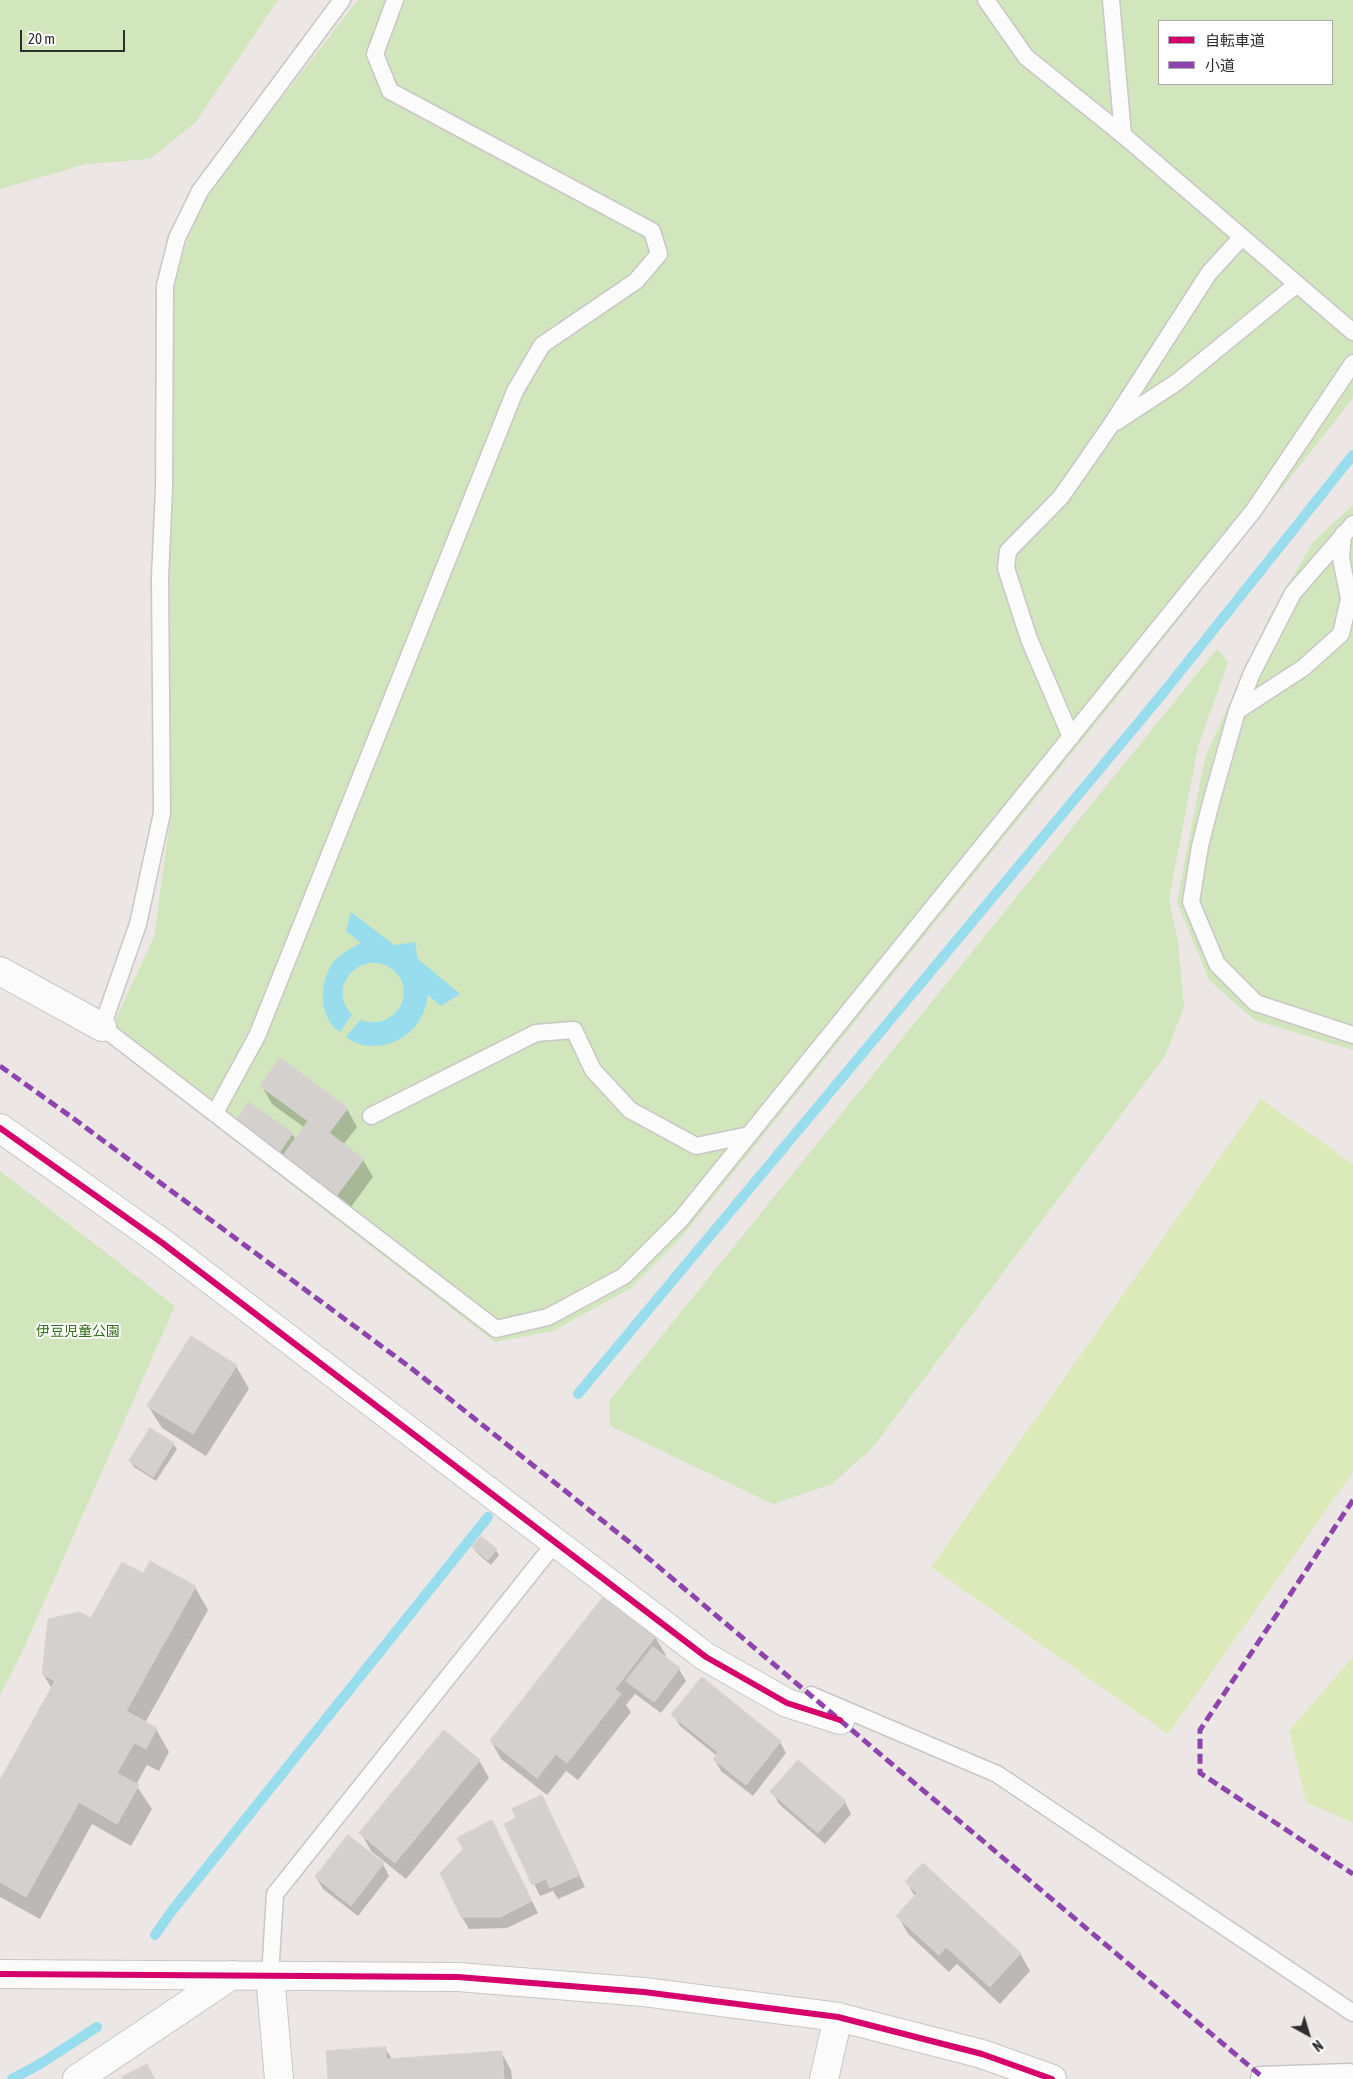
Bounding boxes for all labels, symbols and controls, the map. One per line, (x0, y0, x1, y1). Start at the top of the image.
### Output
scale bar (22, 20, 128, 52)
legend (1158, 20, 1333, 85)
text: 20 m (28, 30, 55, 47)
text: 自転車道 (1205, 32, 1265, 49)
text: 小道 (1205, 57, 1235, 74)
park label: 伊豆児童公園 (36, 1324, 120, 1340)
north arrow (1283, 2009, 1333, 2059)
text: N (1309, 2037, 1326, 2054)

